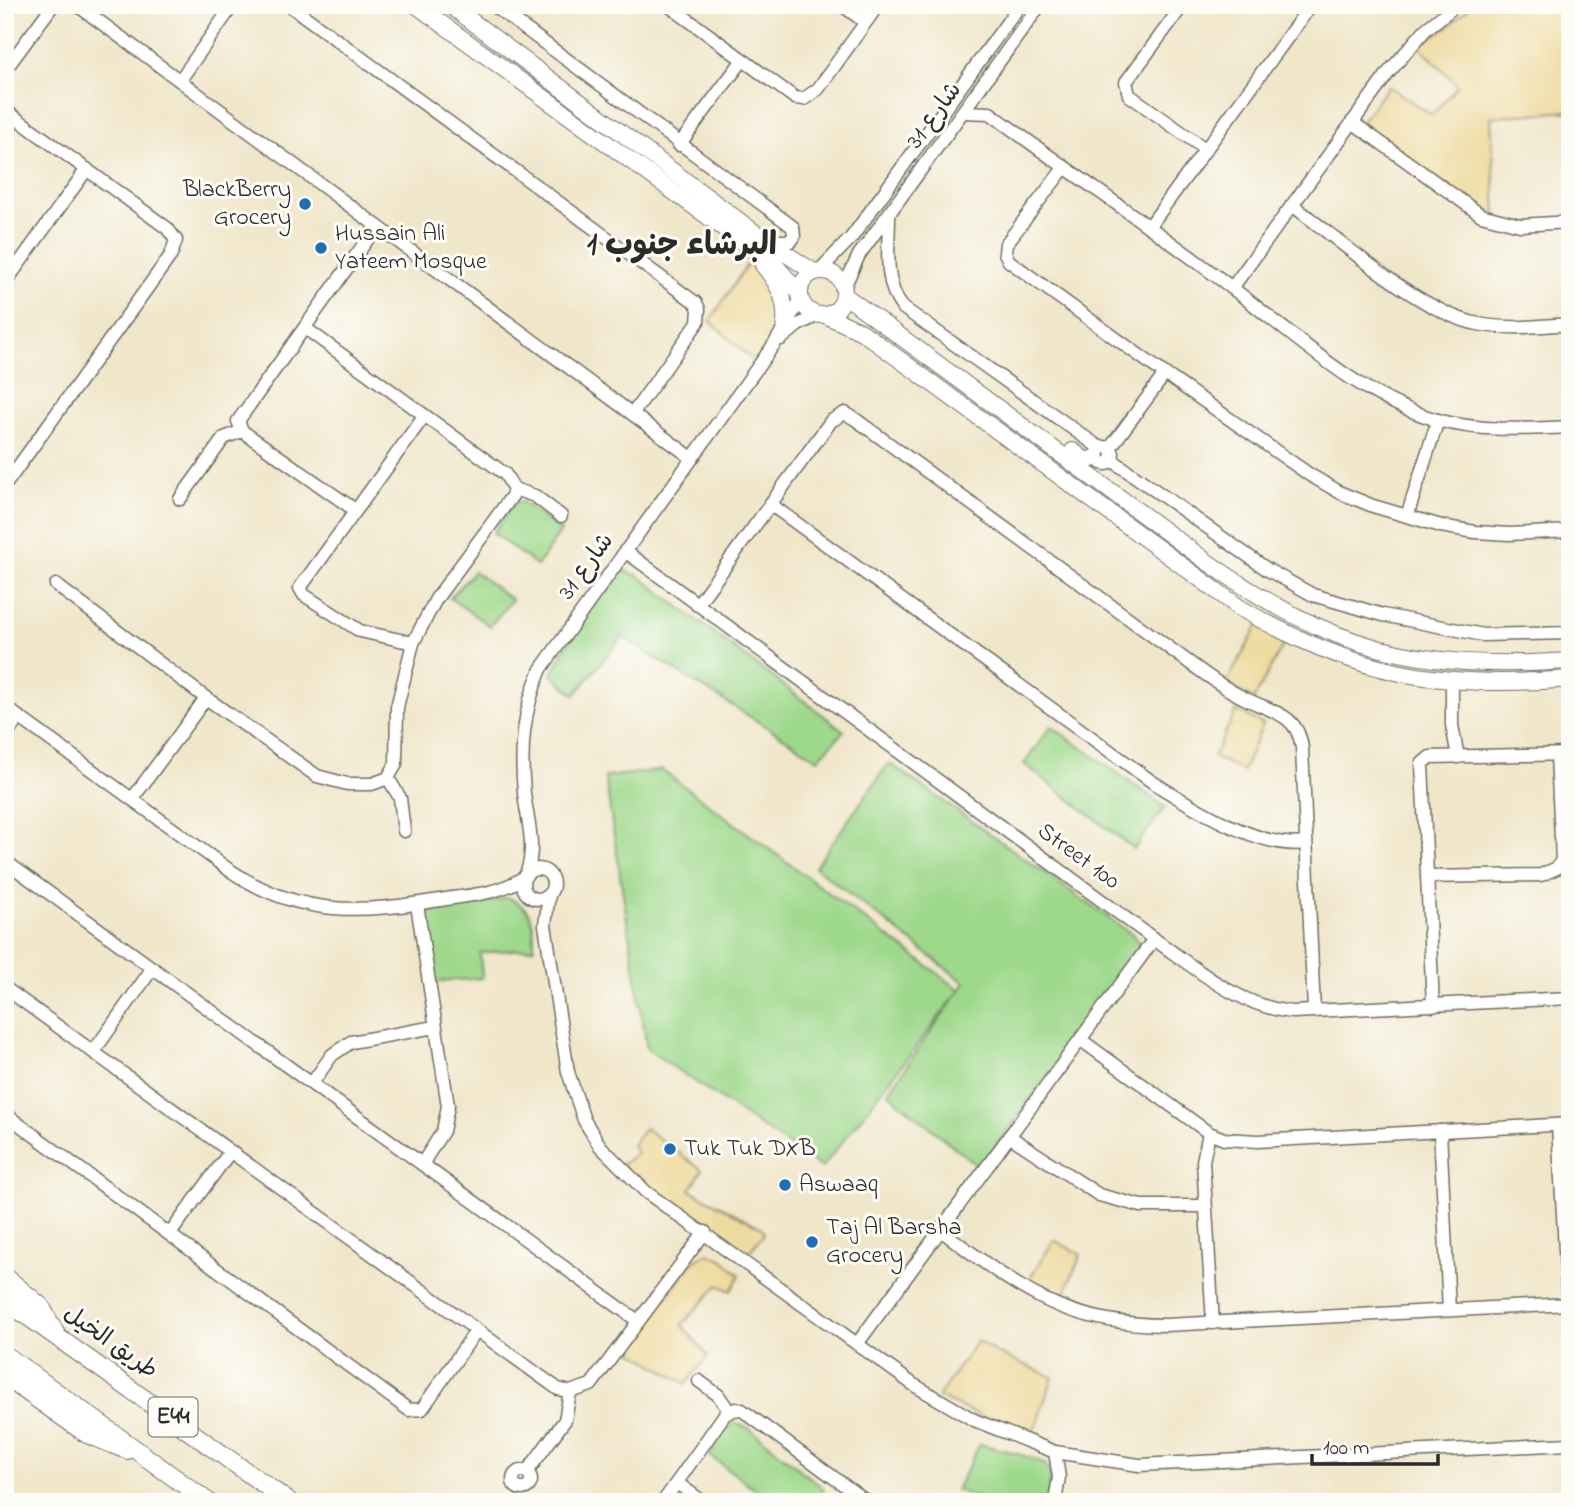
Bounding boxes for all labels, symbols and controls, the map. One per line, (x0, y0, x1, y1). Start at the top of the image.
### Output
street label: شارع 31 (899, 75, 971, 157)
place label: BlackBerry Grocery (182, 173, 291, 237)
marker: BlackBerry Grocery (297, 196, 313, 212)
place label: Hussain Ali Yateem Mosque (335, 217, 487, 280)
district label: البرشاء جنوب 1 (587, 223, 777, 270)
marker: Hussain Ali Yateem Mosque (313, 240, 329, 256)
street label: شارع 31 (551, 526, 623, 608)
street label: Street 100 (1029, 815, 1127, 899)
place label: Tuk Tuk DXB (684, 1132, 816, 1167)
marker: Tuk Tuk DXB (662, 1141, 678, 1157)
place label: Aswaaq (799, 1168, 878, 1203)
marker: Aswaaq (777, 1177, 793, 1193)
place label: Taj Al Barsha Grocery (826, 1211, 961, 1275)
marker: Taj Al Barsha Grocery (804, 1234, 820, 1250)
street label: طريق الخيل (55, 1297, 165, 1389)
road number: E44 (148, 1398, 198, 1436)
scale bar (1312, 1423, 1438, 1467)
text: 100 m (1323, 1434, 1369, 1464)

